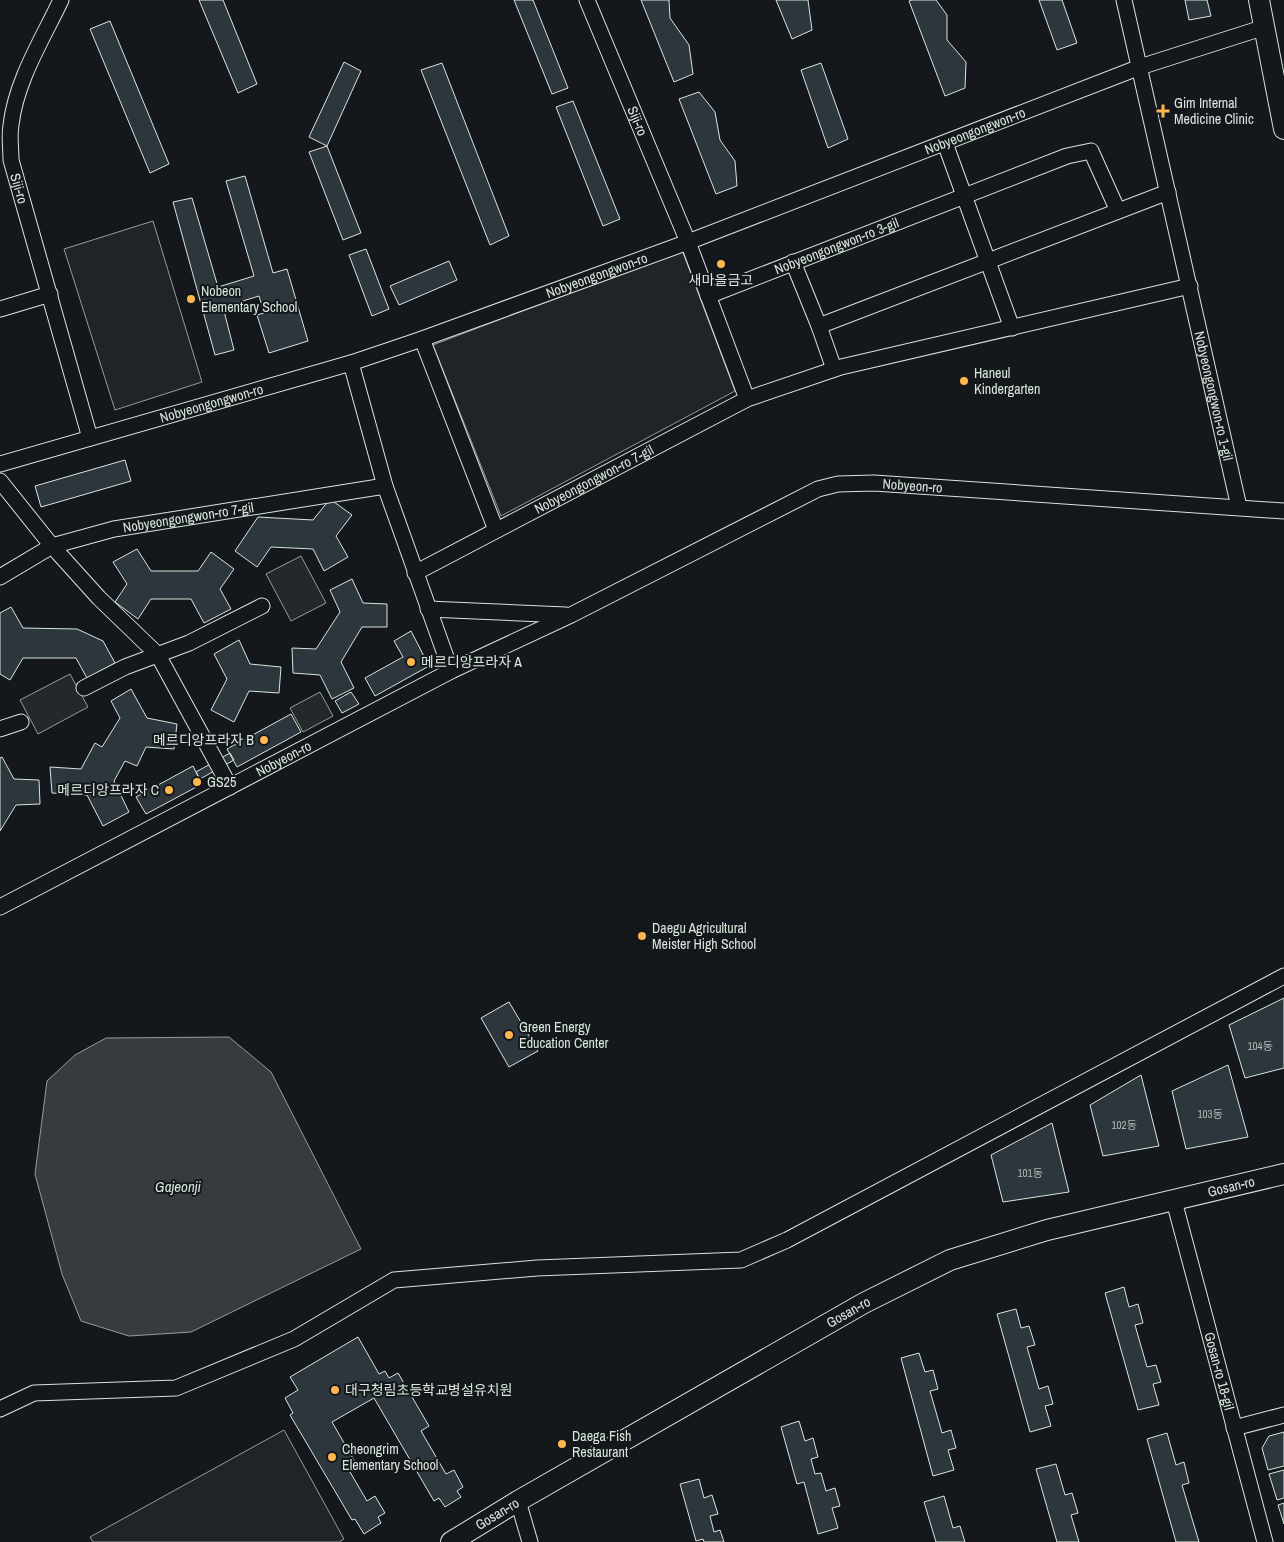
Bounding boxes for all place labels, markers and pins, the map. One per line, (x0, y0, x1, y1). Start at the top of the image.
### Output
place label: Gim Internal Medicine Clinic (1174, 94, 1254, 128)
marker: Gim Internal Medicine Clinic (1156, 104, 1170, 118)
marker: 새마을금고 (715, 258, 727, 270)
place label: 새마을금고 (689, 271, 753, 289)
place label: Nobeon Elementary School (201, 282, 297, 316)
marker: Nobeon Elementary School (185, 293, 197, 305)
place label: Haneul Kindergarten (974, 364, 1040, 398)
marker: Haneul Kindergarten (958, 375, 970, 387)
place label: 메르디앙프라자 A (421, 653, 522, 671)
marker: 메르디앙프라자 A (405, 656, 417, 668)
place label: 메르디앙프라자 B (153, 731, 254, 749)
marker: 메르디앙프라자 B (258, 734, 270, 746)
place label: GS25 (207, 773, 236, 791)
marker: GS25 (191, 776, 203, 788)
place label: 메르디앙프라자 C (57, 781, 159, 799)
marker: 메르디앙프라자 C (163, 784, 175, 796)
place label: Daegu Agricultural Meister High School (652, 919, 756, 953)
marker: Daegu Agricultural Meister High School (636, 930, 648, 942)
place label: Green Energy Education Center (519, 1018, 609, 1052)
marker: Green Energy Education Center (503, 1029, 515, 1041)
place label: 대구청림초등학교병설유치원 (345, 1381, 512, 1399)
marker: 대구청림초등학교병설유치원 (329, 1384, 341, 1396)
place label: Daega Fish Restaurant (572, 1427, 631, 1461)
marker: Daega Fish Restaurant (556, 1438, 568, 1450)
place label: Cheongrim Elementary School (342, 1440, 438, 1474)
marker: Cheongrim Elementary School (326, 1451, 338, 1463)

